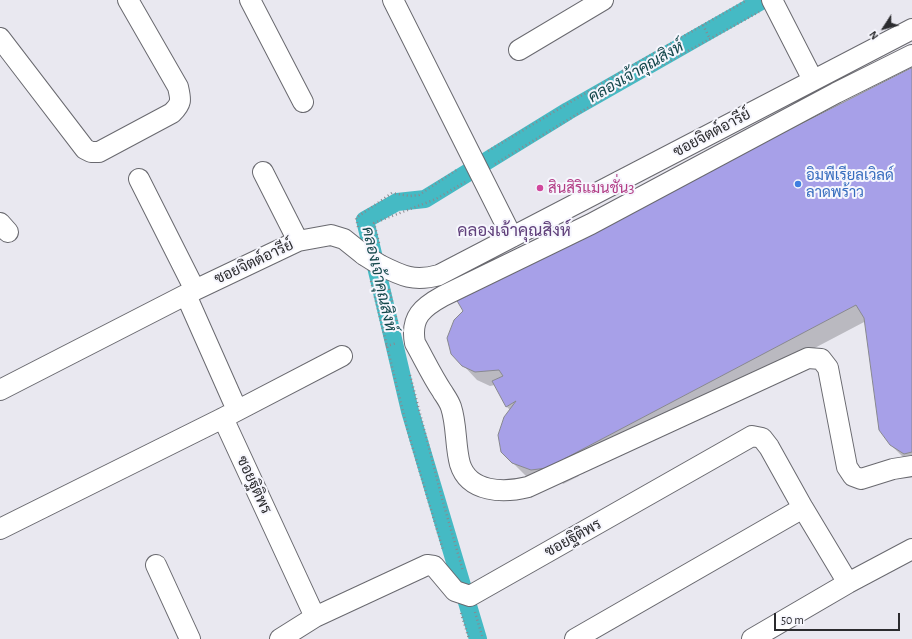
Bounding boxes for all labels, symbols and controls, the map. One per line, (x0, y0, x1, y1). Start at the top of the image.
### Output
north arrow (864, 8, 904, 48)
text: N (867, 29, 881, 42)
water label: คลองเจ้าคุณสิงห์ (585, 37, 687, 107)
street label: ซอยจิตต์อารีย์ (670, 105, 754, 161)
place label: อิมพีเรียลเวิลด์ ลาดพร้าว (806, 166, 894, 201)
place label: สินสิริแมนชั่น3 (548, 179, 634, 197)
marker: อิมพีเรียลเวิลด์ ลาดพร้าว (793, 179, 803, 189)
marker: สินสิริแมนชั่น3 (535, 183, 545, 193)
district label: คลองเจ้าคุณสิงห์ (457, 221, 571, 241)
water label: คลองเจ้าคุณสิงห์ (358, 225, 400, 333)
street label: ซอยจิตต์อารีย์ (212, 236, 296, 288)
street label: ซอยฐิติพร (233, 453, 275, 517)
street label: ซอยฐิติพร (542, 515, 604, 561)
scale bar (776, 605, 902, 631)
text: 50 m (781, 614, 804, 626)

